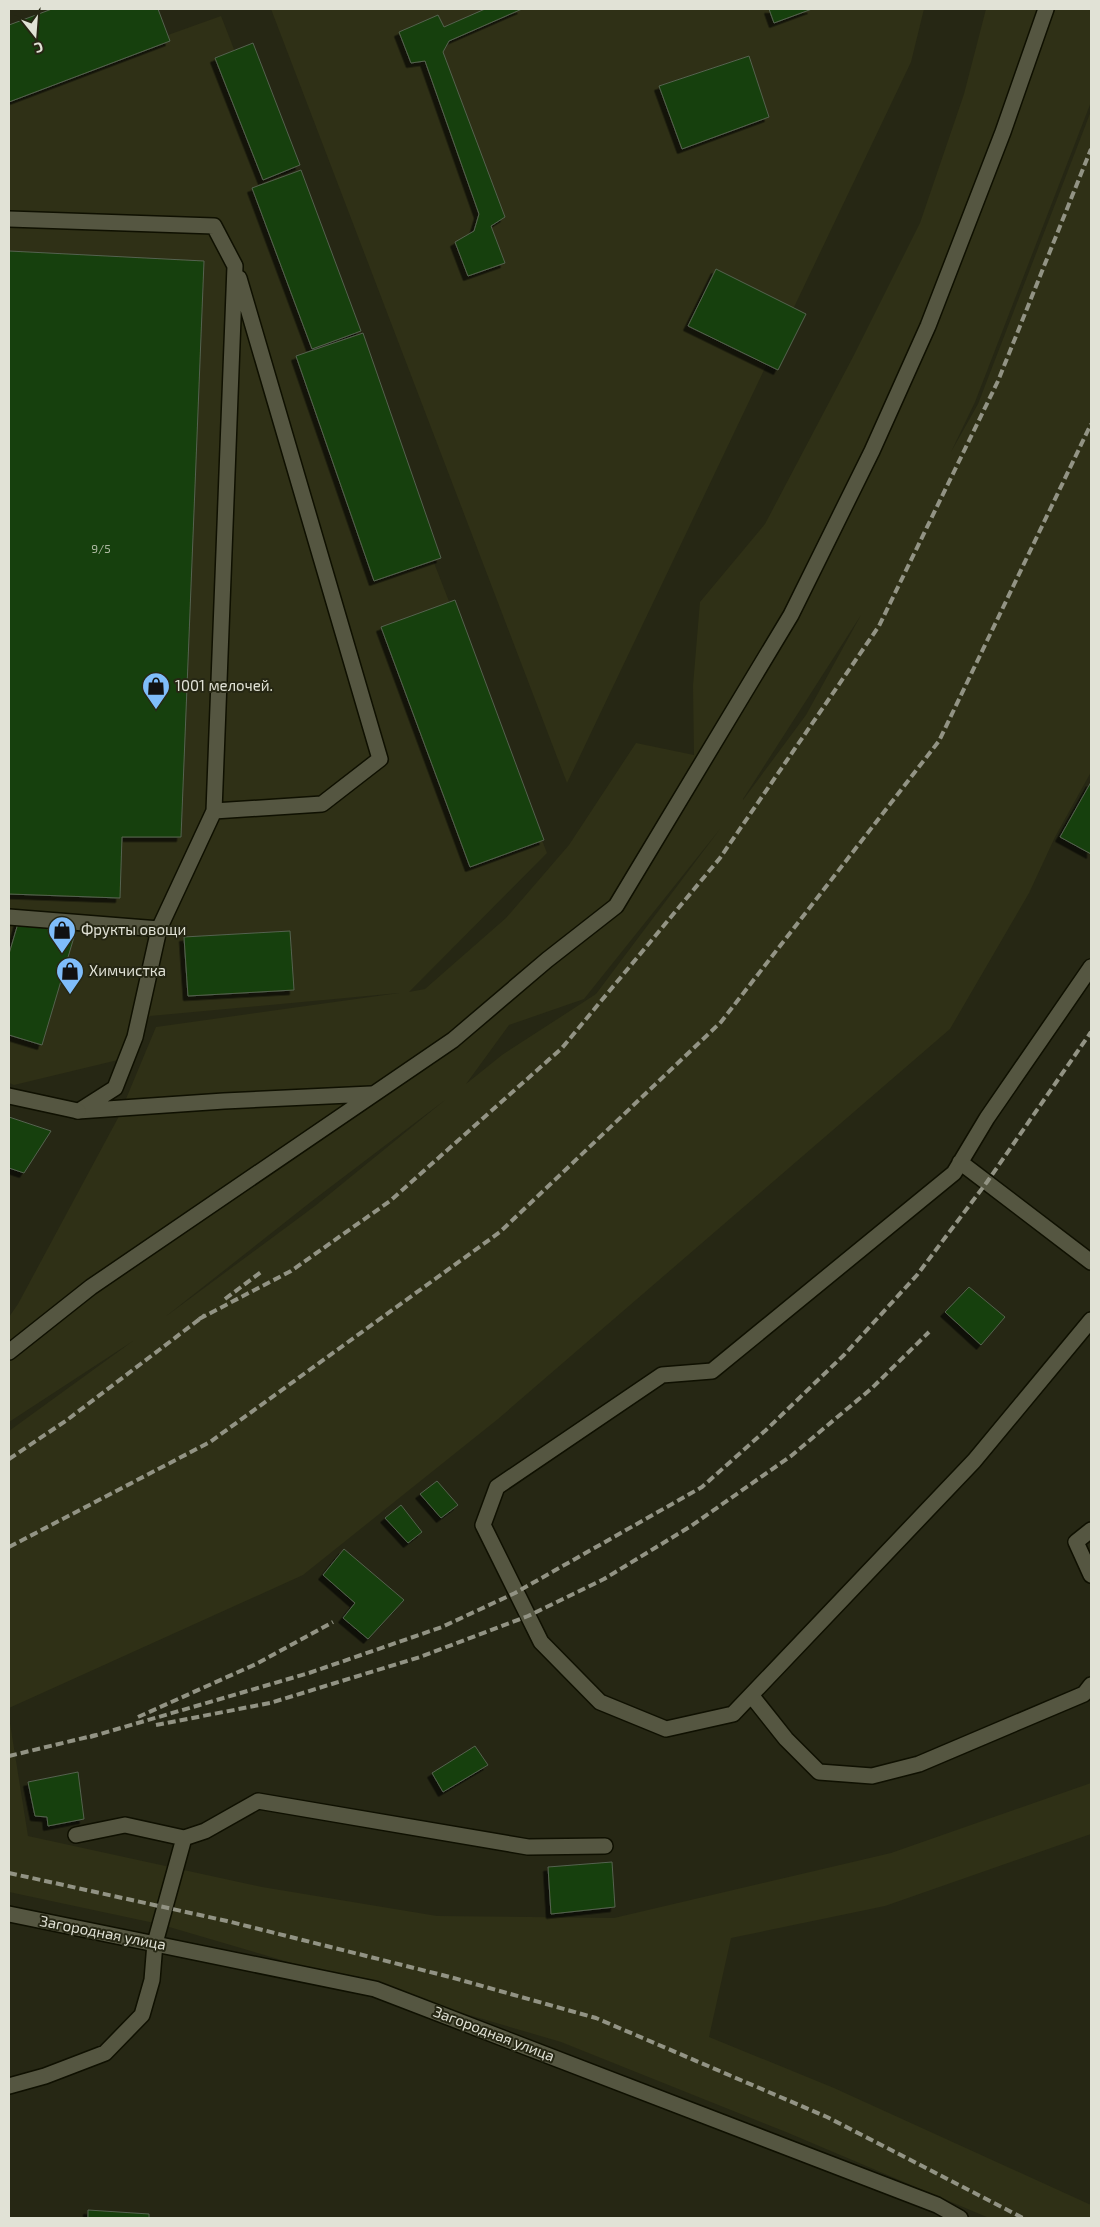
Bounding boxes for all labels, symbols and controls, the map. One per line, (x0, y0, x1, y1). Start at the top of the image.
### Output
north arrow (10, 10, 60, 60)
text: С (33, 39, 45, 57)
house number: 9/5 (91, 541, 111, 555)
shop icon: 1001 мелочей. (141, 671, 171, 710)
place label: 1001 мелочей. (175, 676, 273, 694)
shop icon: Фрукты овощи (47, 915, 77, 954)
place label: Фрукты овощи (81, 920, 186, 939)
shop icon: Химчистка (55, 956, 85, 995)
place label: Химчистка (89, 961, 166, 979)
street label: Загородная улица (38, 1911, 168, 1954)
street label: Загородная улица (431, 2002, 557, 2065)

